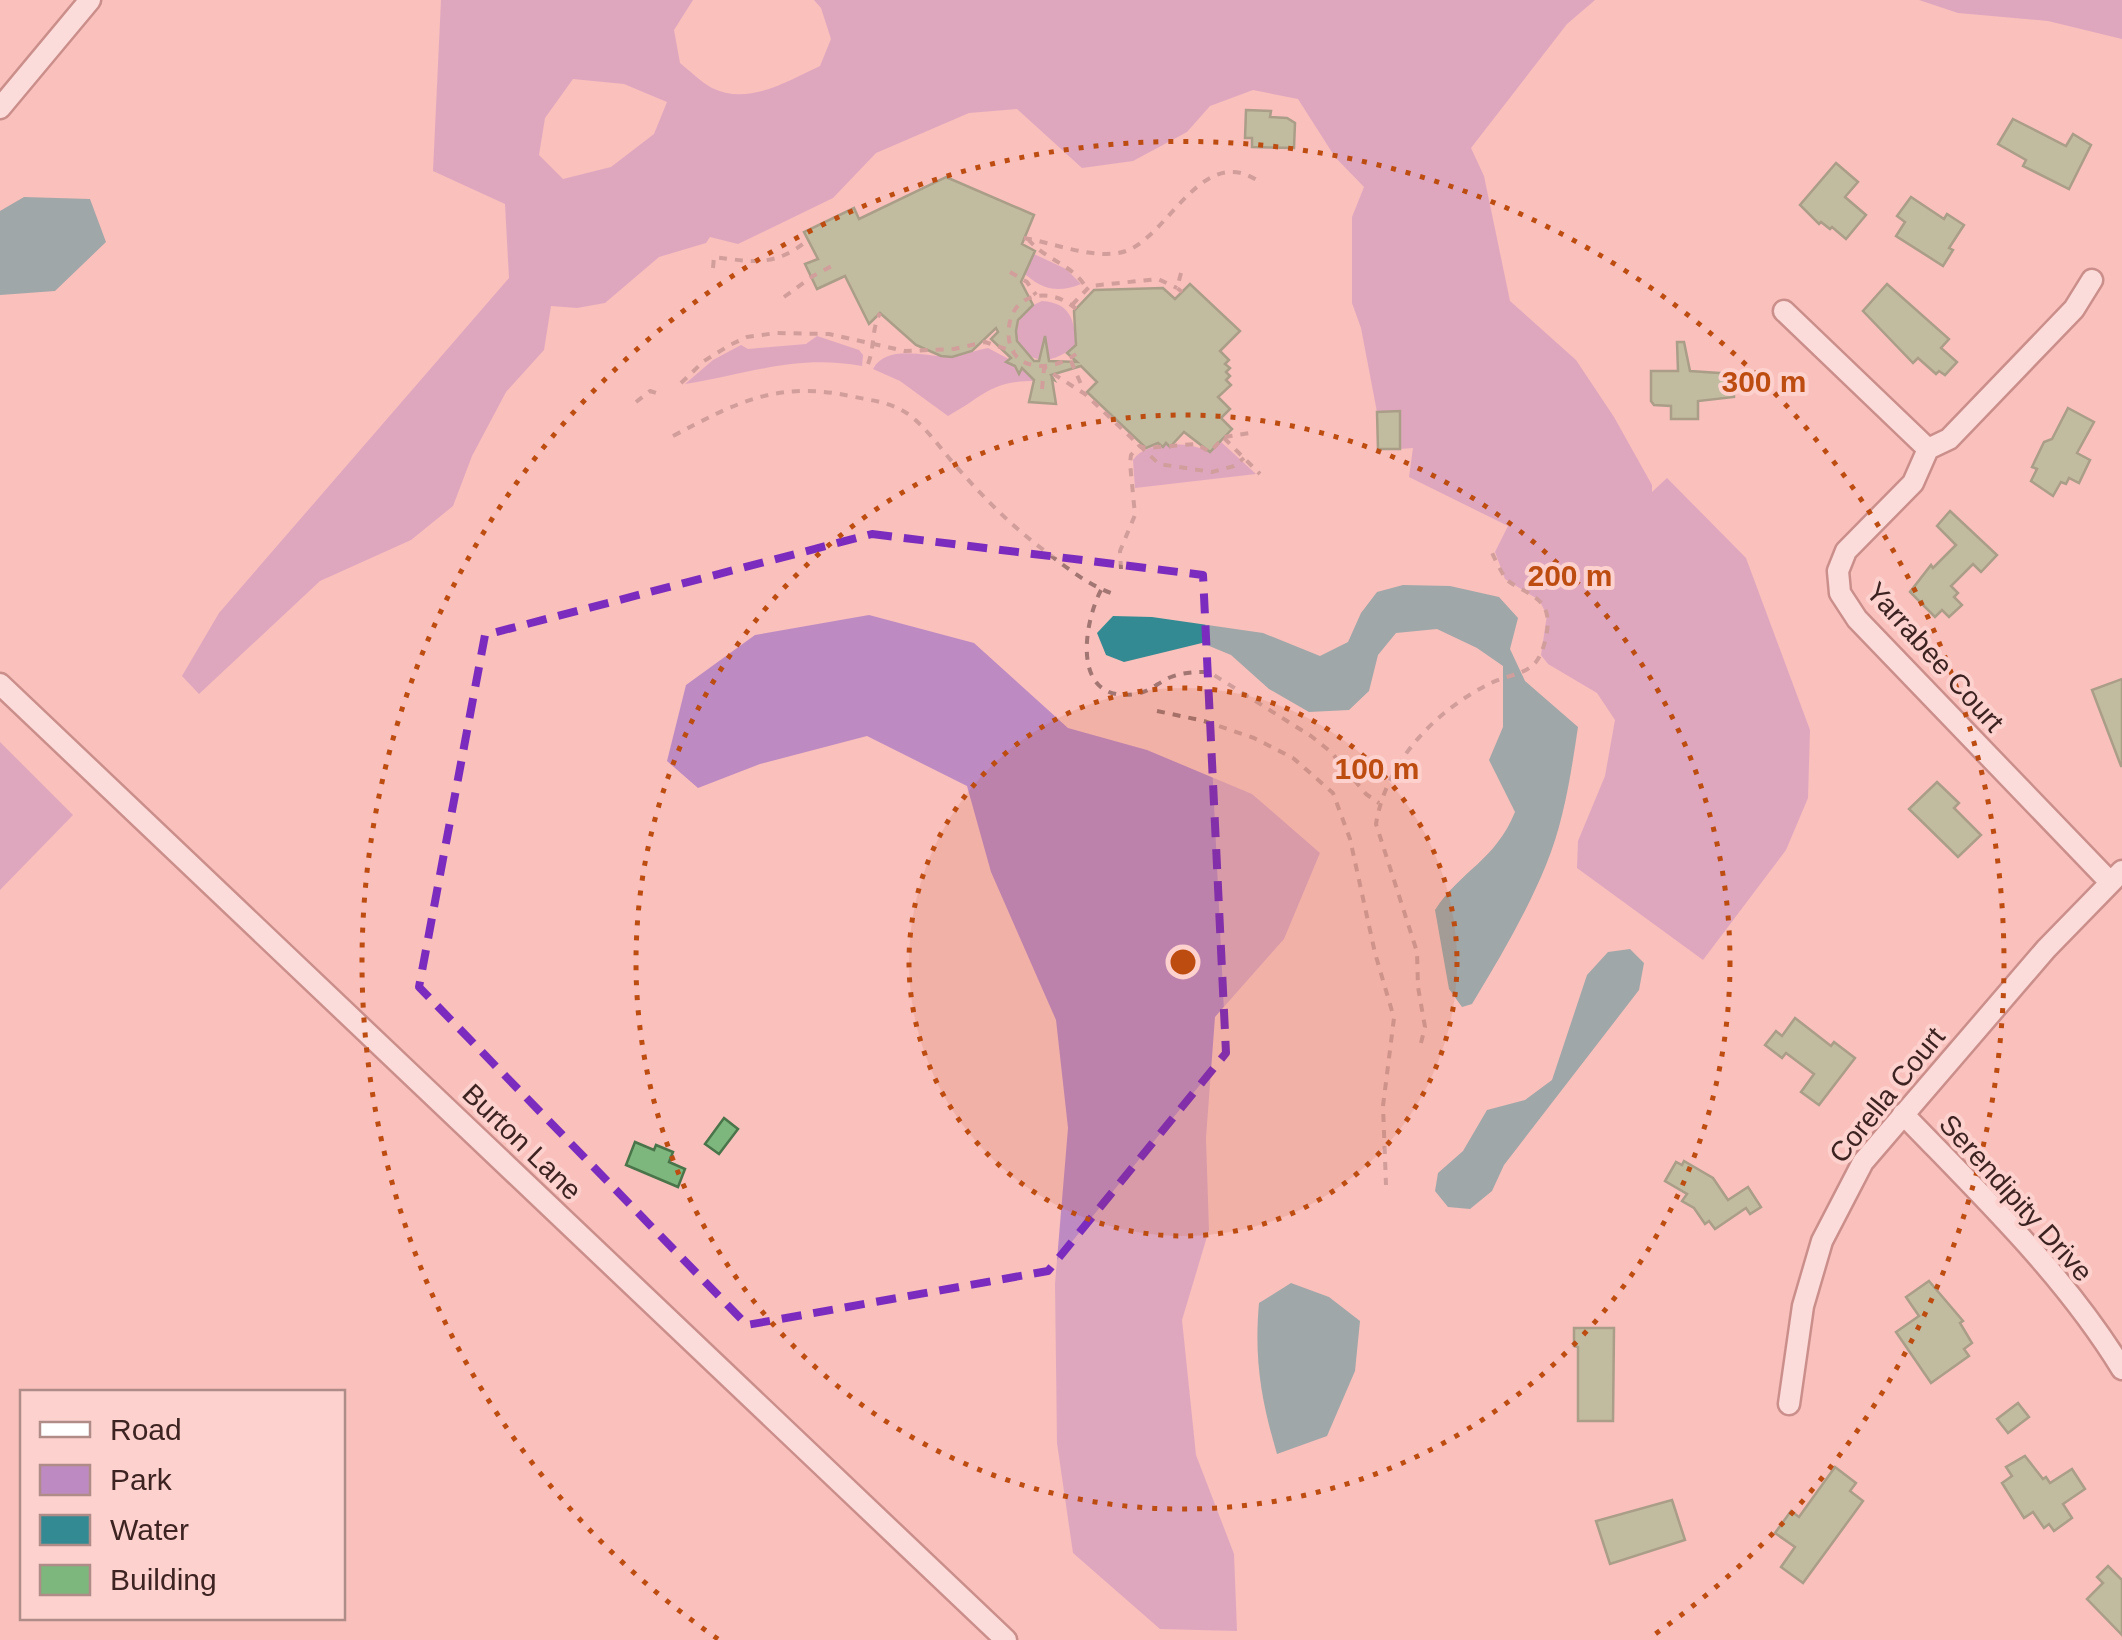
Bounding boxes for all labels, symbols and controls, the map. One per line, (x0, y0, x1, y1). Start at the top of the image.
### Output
text: 300 m (1721, 365, 1807, 398)
text: 200 m (1527, 559, 1613, 592)
street label: Yarrabee Court (1860, 576, 2010, 738)
text: 100 m (1334, 752, 1420, 785)
centre of rings (1165, 944, 1201, 980)
street label: Corella Court (1823, 1021, 1951, 1169)
street label: Burton Lane (456, 1078, 588, 1206)
street label: Serendipity Drive (1933, 1108, 2099, 1288)
legend (20, 1390, 345, 1620)
text: Road (110, 1413, 182, 1446)
text: Park (110, 1463, 173, 1496)
text: Water (110, 1513, 189, 1546)
text: Building (110, 1563, 217, 1596)

